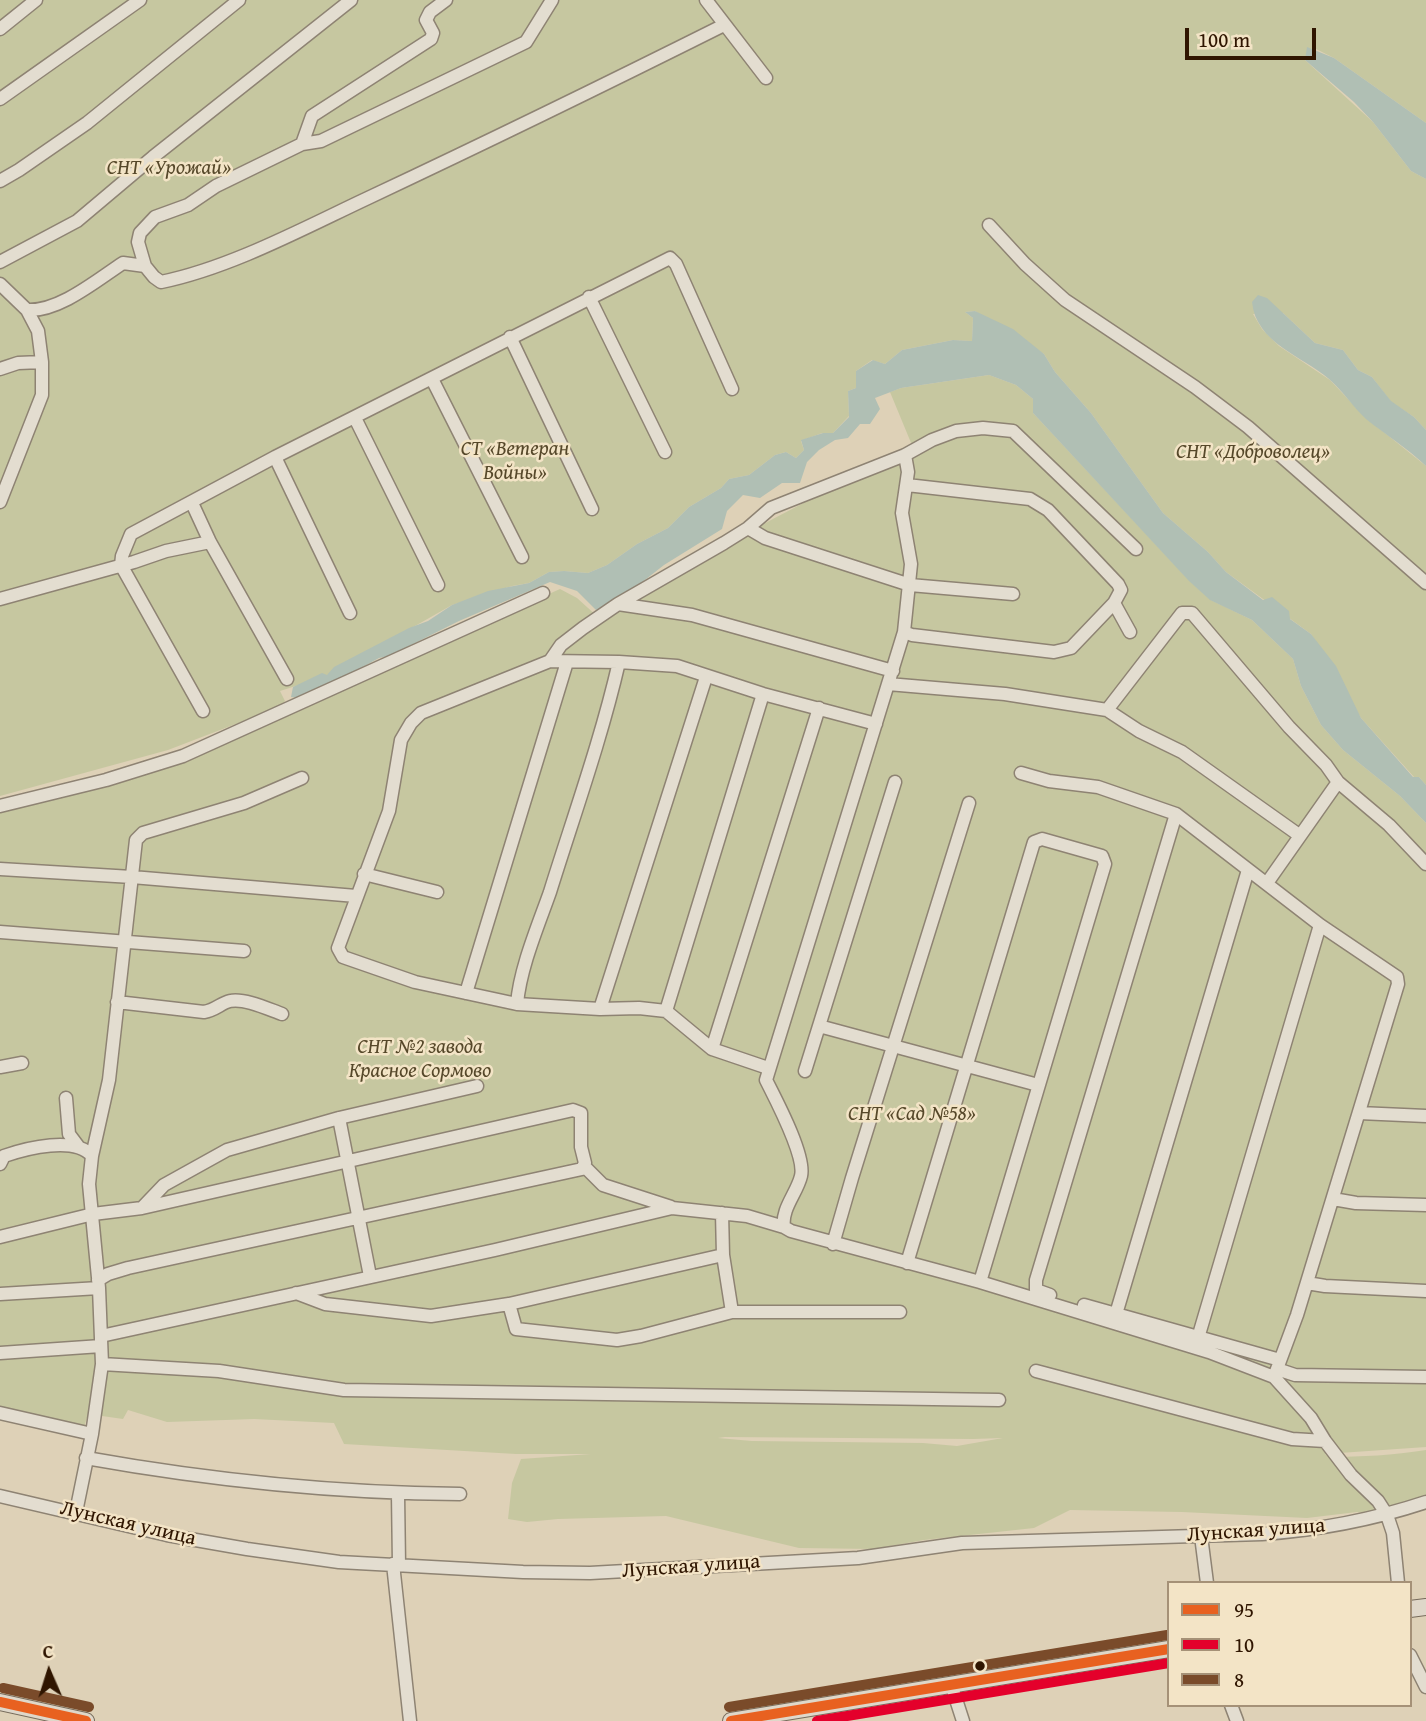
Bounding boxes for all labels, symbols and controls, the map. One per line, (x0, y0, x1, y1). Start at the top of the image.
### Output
scale bar (1188, 14, 1319, 58)
text: 100 m (1198, 24, 1250, 55)
park label: СНТ «Урожай» (107, 156, 231, 182)
park label: СТ «Ветеран Войны» (461, 437, 569, 487)
park label: СНТ «Доброволец» (1176, 440, 1330, 466)
park label: СНТ №2 завода Красное Сормово (349, 1035, 491, 1085)
park label: СНТ «Сад №58» (848, 1102, 976, 1128)
street label: Лунская улица (58, 1496, 198, 1552)
street label: Лунская улица (1186, 1514, 1326, 1548)
street label: Лунская улица (621, 1550, 761, 1584)
legend (1167, 1581, 1412, 1707)
text: 95 (1234, 1594, 1254, 1625)
text: 10 (1234, 1629, 1254, 1660)
north arrow (14, 1637, 84, 1707)
text: С (42, 1637, 54, 1665)
unlabelled marker (973, 1659, 987, 1673)
text: 8 (1234, 1664, 1244, 1695)

